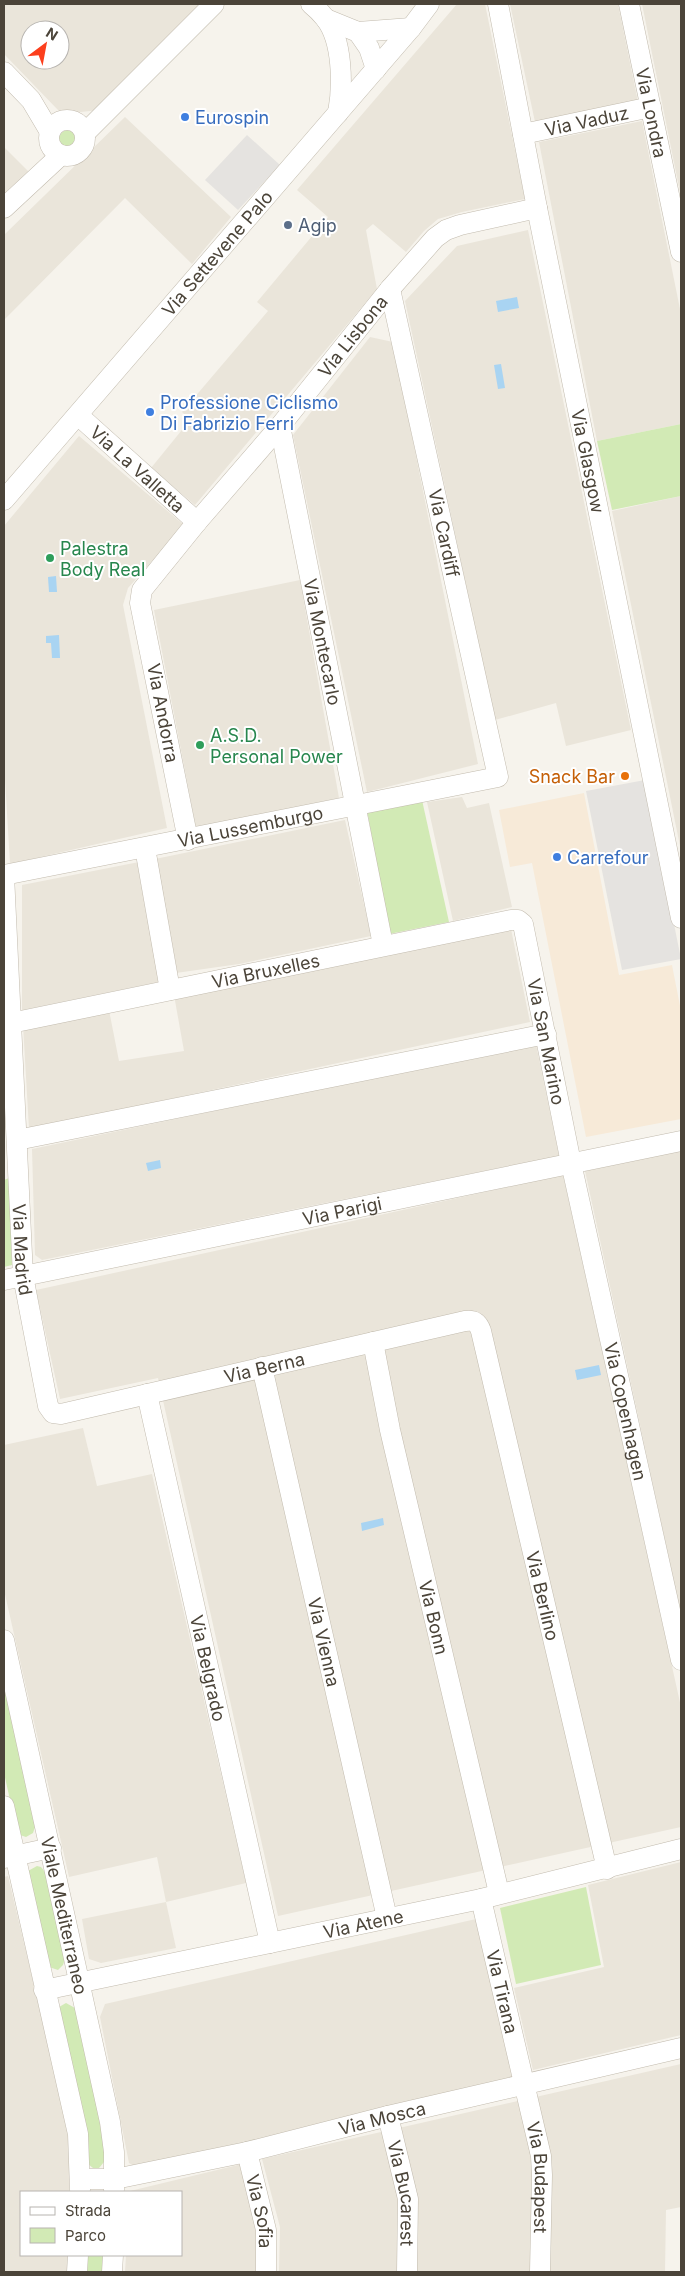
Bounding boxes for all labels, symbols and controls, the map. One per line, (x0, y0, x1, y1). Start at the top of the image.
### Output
north arrow (20, 20, 70, 70)
text: N (43, 24, 61, 44)
street label: Via Londra (632, 66, 671, 160)
street label: Via Vaduz (543, 102, 630, 140)
place label: Eurospin (195, 107, 269, 128)
marker: Eurospin (179, 111, 191, 123)
street label: Via Settevene Palo (157, 186, 277, 320)
place label: Agip (298, 215, 337, 236)
marker: Agip (282, 219, 294, 231)
street label: Via Lisbona (313, 291, 391, 381)
place label: Professione Ciclismo Di Fabrizio Ferri (160, 392, 338, 434)
marker: Professione Ciclismo Di Fabrizio Ferri (144, 406, 156, 418)
street label: Via Glasgow (568, 407, 609, 515)
street label: Via La Valletta (86, 421, 189, 517)
street label: Via Cardiff (424, 487, 464, 579)
place label: Palestra Body Real (60, 538, 145, 580)
marker: Palestra Body Real (44, 552, 56, 564)
street label: Via Montecarlo (300, 577, 346, 707)
street label: Via Andorra (143, 662, 183, 764)
place label: A.S.D. Personal Power (210, 725, 343, 767)
marker: A.S.D. Personal Power (194, 739, 206, 751)
place label: Snack Bar (529, 766, 615, 787)
marker: Snack Bar (619, 770, 631, 782)
street label: Via Lussemburgo (176, 801, 325, 851)
place label: Carrefour (567, 847, 649, 868)
marker: Carrefour (551, 851, 563, 863)
street label: Via Bruxelles (210, 949, 322, 992)
street label: Via San Marino (524, 977, 570, 1107)
street label: Via Parigi (300, 1192, 383, 1229)
street label: Via Madrid (9, 1203, 37, 1297)
street label: Via Copenhagen (600, 1340, 651, 1482)
street label: Via Berna (222, 1348, 307, 1387)
street label: Via Berlino (522, 1549, 564, 1643)
street label: Via Bonn (415, 1578, 453, 1657)
street label: Via Vienna (304, 1595, 345, 1689)
street label: Via Belgrado (186, 1613, 231, 1723)
street label: Viale Mediterraneo (37, 1835, 92, 1996)
street label: Via Atene (321, 1905, 405, 1942)
street label: Via Tirana (483, 1947, 523, 2036)
street label: Via Mosca (336, 2097, 428, 2139)
street label: Via Budapest (523, 2119, 552, 2234)
street label: Via Bucarest (384, 2138, 419, 2247)
street label: Via Sofia (242, 2172, 277, 2248)
legend (20, 2191, 182, 2256)
text: Strada (65, 2201, 111, 2220)
text: Parco (65, 2226, 106, 2245)

